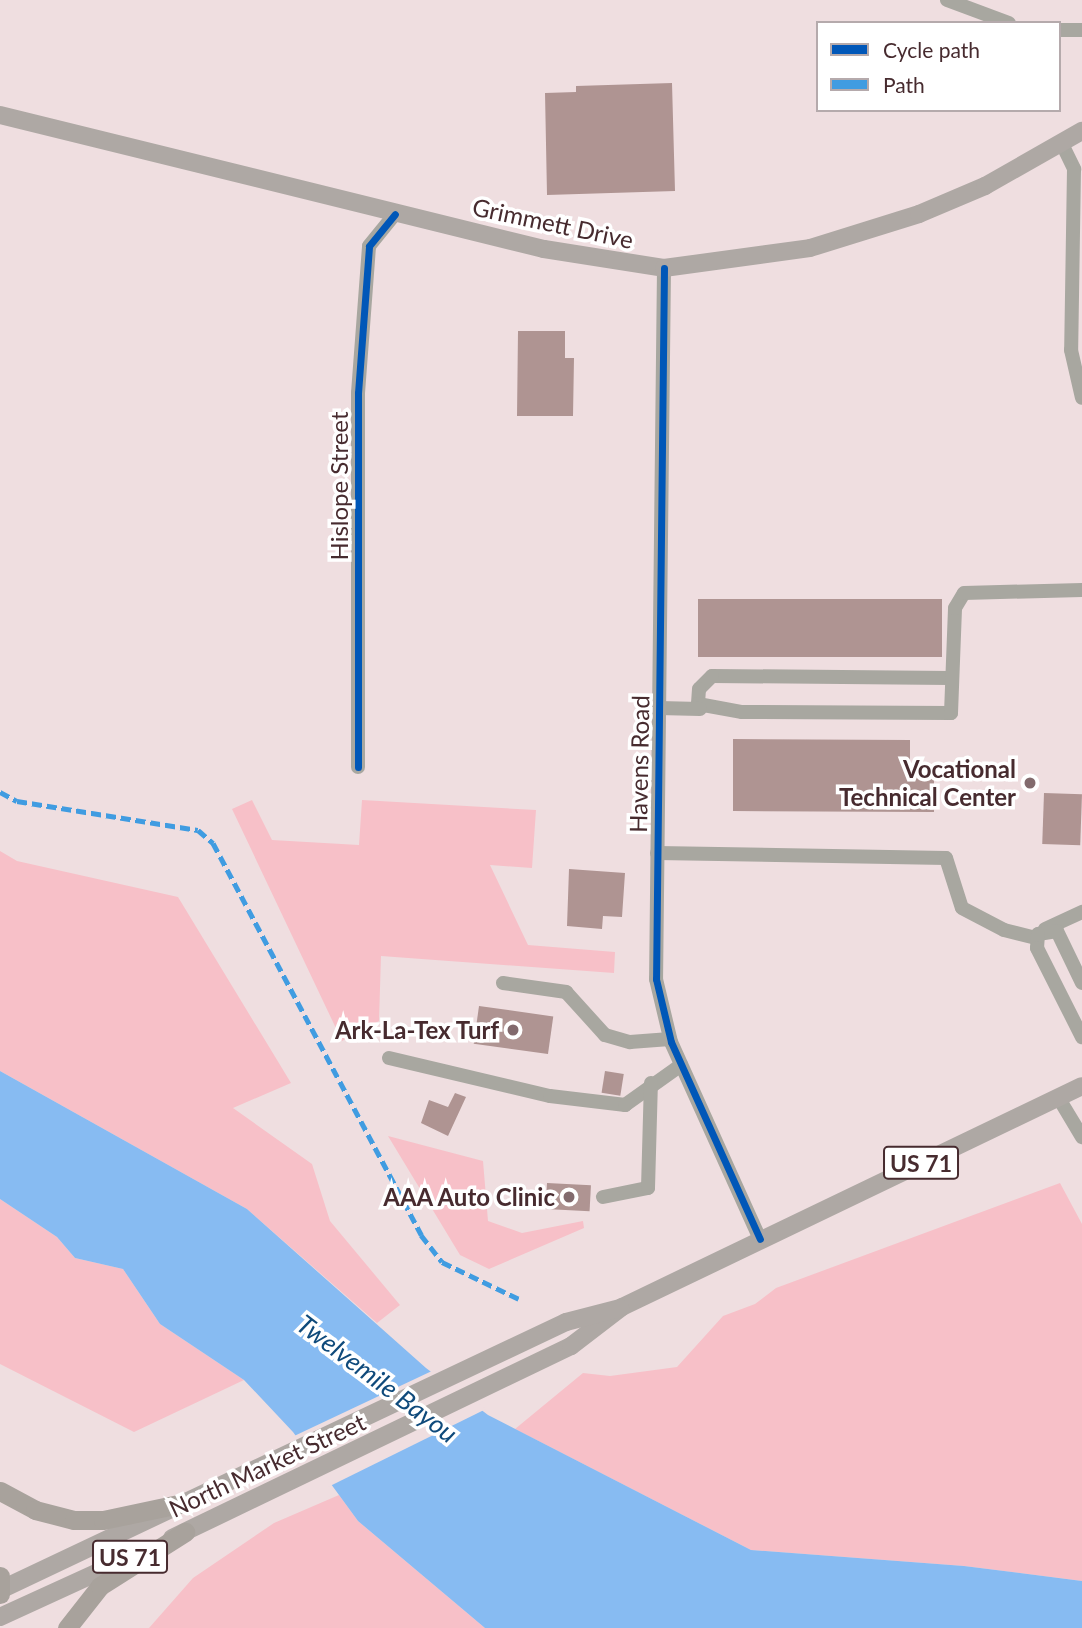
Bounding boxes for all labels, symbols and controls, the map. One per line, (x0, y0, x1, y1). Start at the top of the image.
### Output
legend (816, 21, 1061, 112)
text: Cycle path (883, 37, 980, 62)
text: Path (883, 72, 925, 97)
street label: Grimmett Drive (470, 192, 636, 254)
street label: Hislope Street (325, 411, 353, 561)
street label: Havens Road (623, 695, 655, 833)
place label: Vocational Technical Center (839, 755, 1016, 811)
marker: Vocational Technical Center (1022, 775, 1038, 791)
place label: Ark-La-Tex Turf (334, 1016, 499, 1044)
marker: Ark-La-Tex Turf (505, 1022, 521, 1038)
road number: US 71 (883, 1144, 960, 1182)
place label: AAA Auto Clinic (382, 1183, 555, 1211)
marker: AAA Auto Clinic (561, 1189, 577, 1205)
water label: Twelvemile Bayou (291, 1309, 463, 1449)
street label: North Market Street (164, 1407, 370, 1523)
road number: US 71 (92, 1538, 168, 1576)

